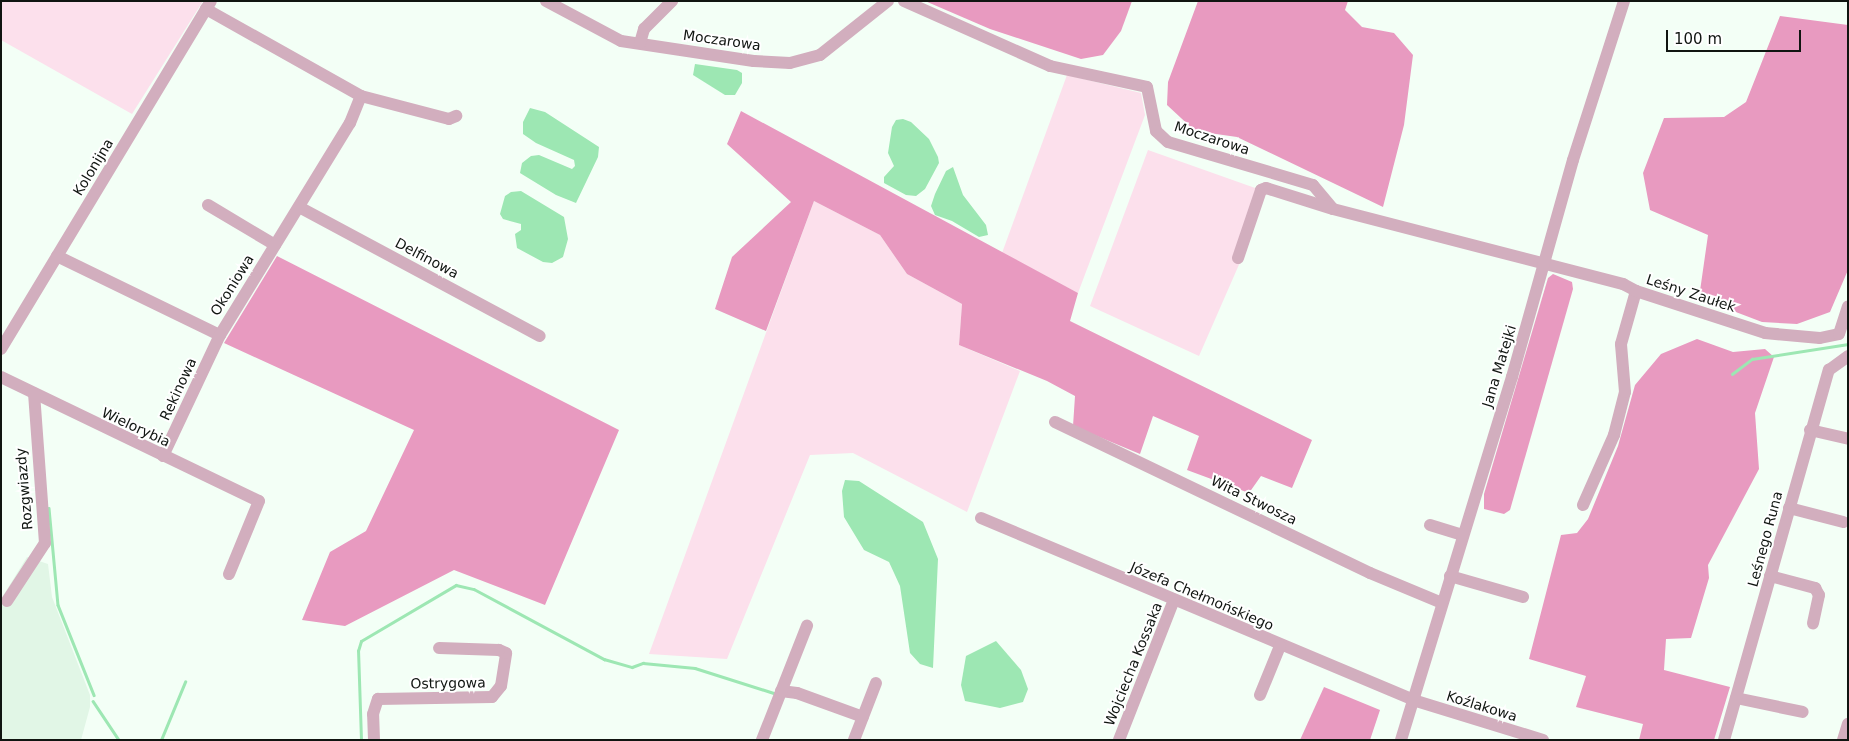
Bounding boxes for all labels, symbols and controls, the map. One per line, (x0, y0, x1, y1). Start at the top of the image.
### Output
scale bar (1669, 20, 1804, 52)
street label: Moczarowa (682, 26, 762, 54)
text: 100 m (1674, 30, 1722, 48)
street label: Moczarowa (1172, 118, 1252, 158)
street label: Kolonijna (69, 135, 117, 199)
street label: Delfinowa (392, 234, 462, 282)
street label: Okoniowa (207, 251, 257, 319)
street label: Leśny Zaułek (1644, 271, 1738, 315)
street label: Jana Matejki (1479, 323, 1519, 409)
street label: Rekinowa (156, 355, 200, 423)
street label: Wielorybia (99, 404, 173, 450)
street label: Rozgwiazdy (12, 447, 36, 531)
street label: Wita Stwosza (1208, 472, 1300, 528)
street label: Leśnego Runa (1744, 489, 1786, 589)
street label: Józefa Chełmońskiego (1128, 558, 1276, 634)
street label: Wojciecha Kossaka (1101, 600, 1165, 728)
street label: Ostrygowa (410, 674, 486, 692)
street label: Koźlakowa (1445, 687, 1519, 725)

